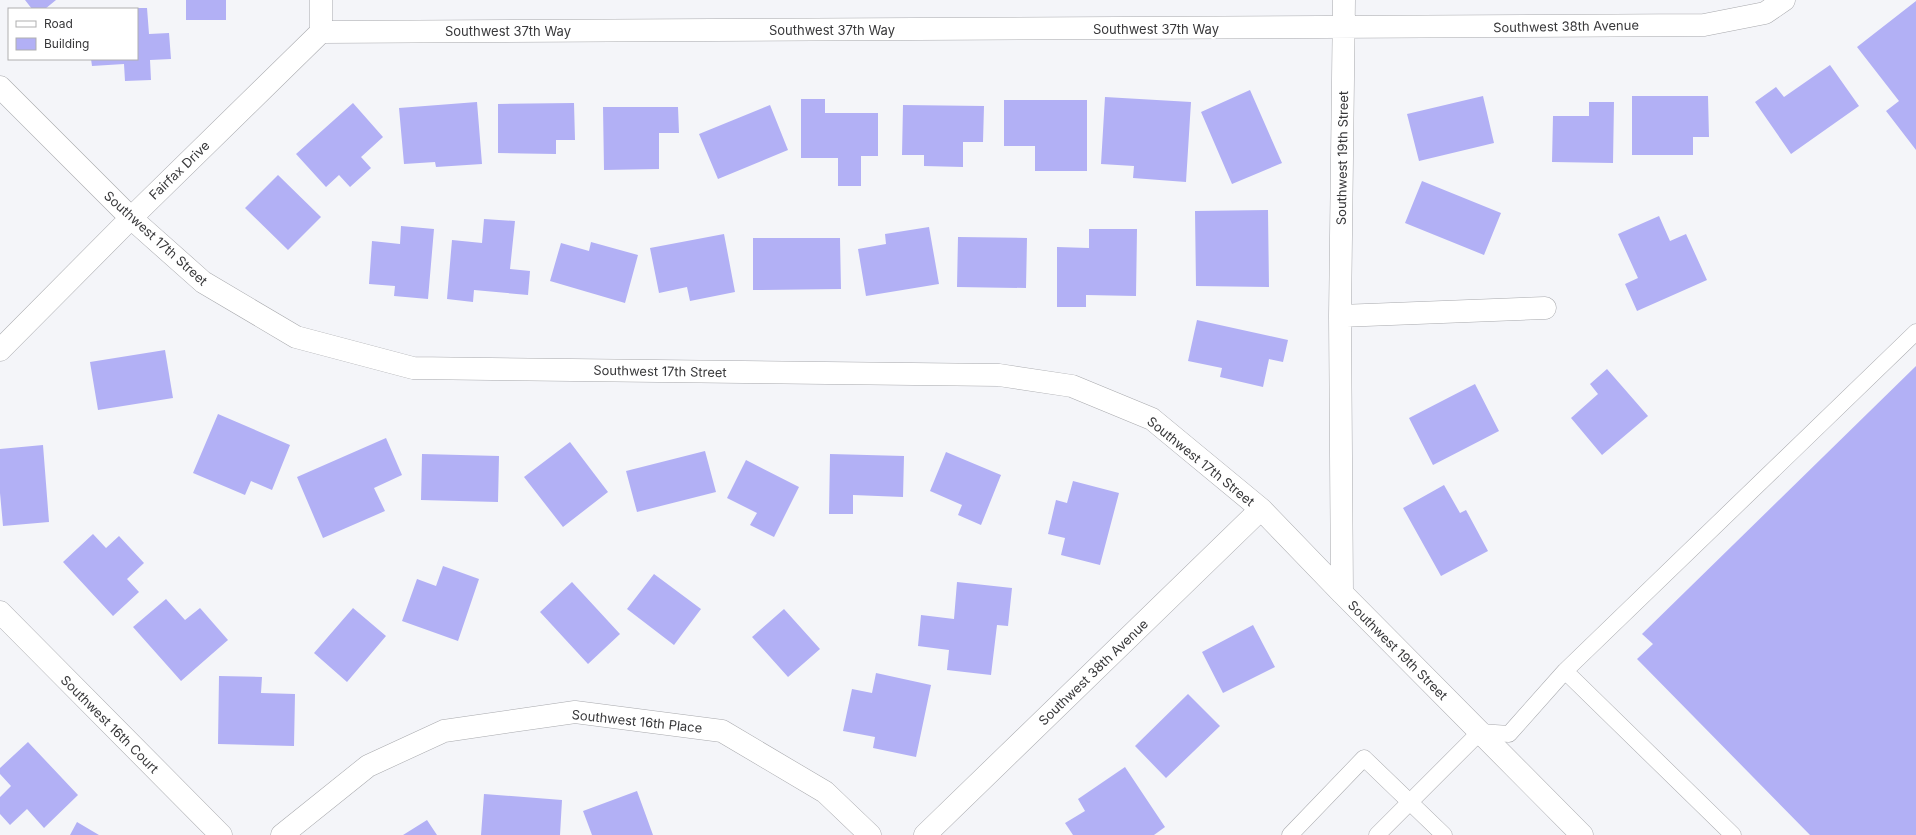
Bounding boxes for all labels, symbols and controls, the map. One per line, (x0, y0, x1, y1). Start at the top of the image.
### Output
legend (8, 8, 138, 60)
text: Road (44, 16, 73, 31)
street label: Southwest 38th Avenue (1493, 17, 1639, 35)
street label: Southwest 37th Way (1093, 21, 1219, 37)
street label: Southwest 37th Way (769, 22, 895, 38)
street label: Southwest 37th Way (445, 23, 571, 39)
text: Building (44, 36, 89, 51)
street label: Southwest 19th Street (1333, 91, 1351, 225)
street label: Fairfax Drive (145, 137, 213, 203)
street label: Southwest 17th Street (101, 187, 211, 289)
street label: Southwest 17th Street (593, 362, 727, 380)
street label: Southwest 17th Street (1144, 413, 1258, 509)
street label: Southwest 19th Street (1345, 597, 1451, 703)
street label: Southwest 38th Avenue (1035, 616, 1151, 728)
street label: Southwest 16th Court (58, 672, 162, 776)
street label: Southwest 16th Place (571, 706, 703, 736)

